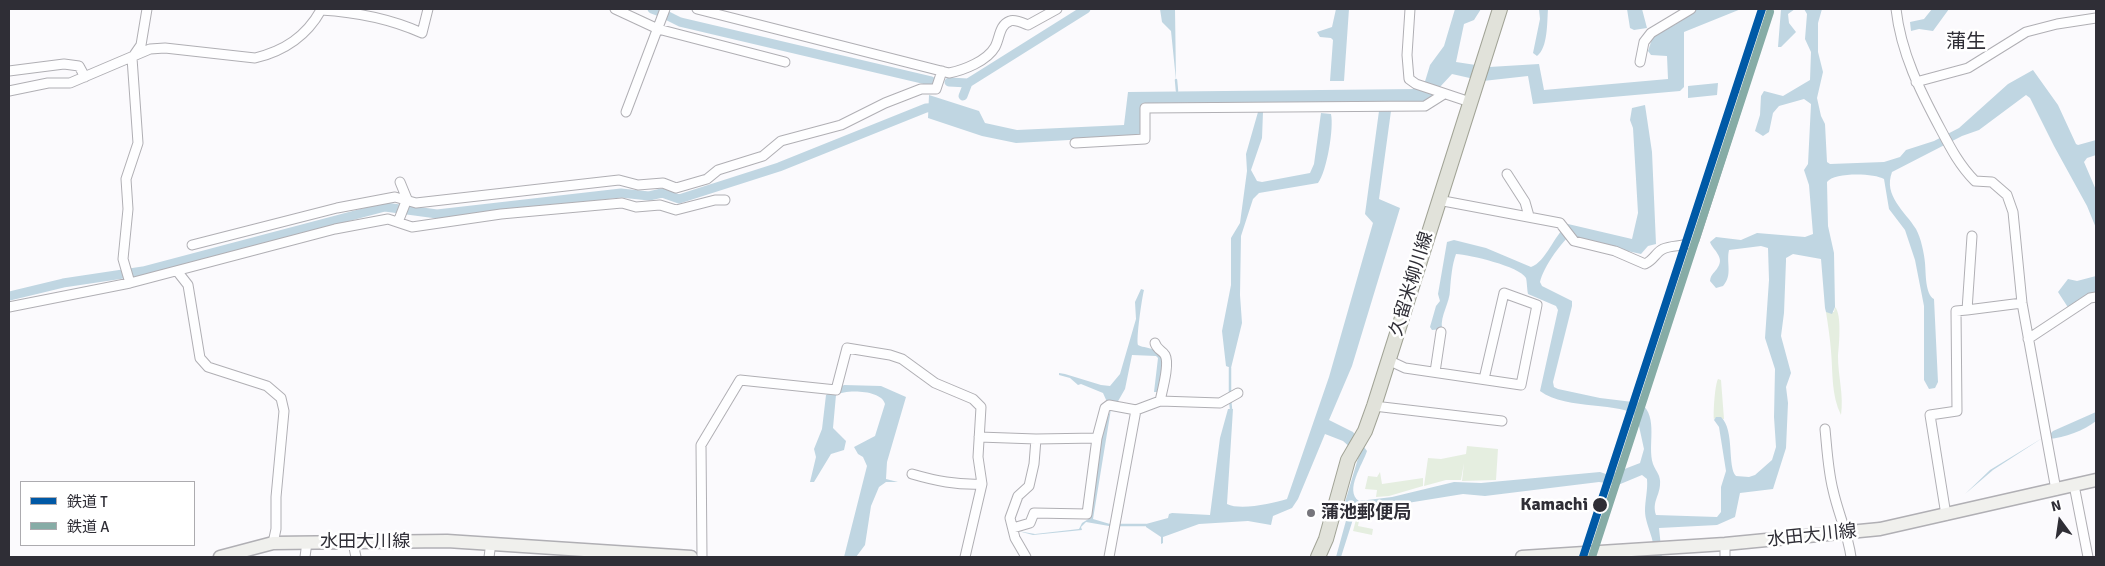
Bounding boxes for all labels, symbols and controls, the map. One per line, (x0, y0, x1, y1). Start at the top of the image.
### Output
district label: 蒲生 (1946, 31, 1986, 55)
street label: 久留米柳川線 (1386, 229, 1438, 339)
legend (20, 481, 195, 546)
text: 鉄道 T (67, 493, 108, 511)
place label: Kamachi (1520, 494, 1588, 516)
marker: Kamachi (1591, 496, 1609, 514)
north arrow (2035, 496, 2085, 546)
text: N (2049, 497, 2063, 515)
place label: 蒲池郵便局 (1321, 502, 1411, 524)
marker: 蒲池郵便局 (1305, 507, 1317, 519)
text: 鉄道 A (67, 518, 109, 536)
street label: 水田大川線 (1766, 521, 1858, 551)
street label: 水田大川線 (320, 531, 410, 553)

